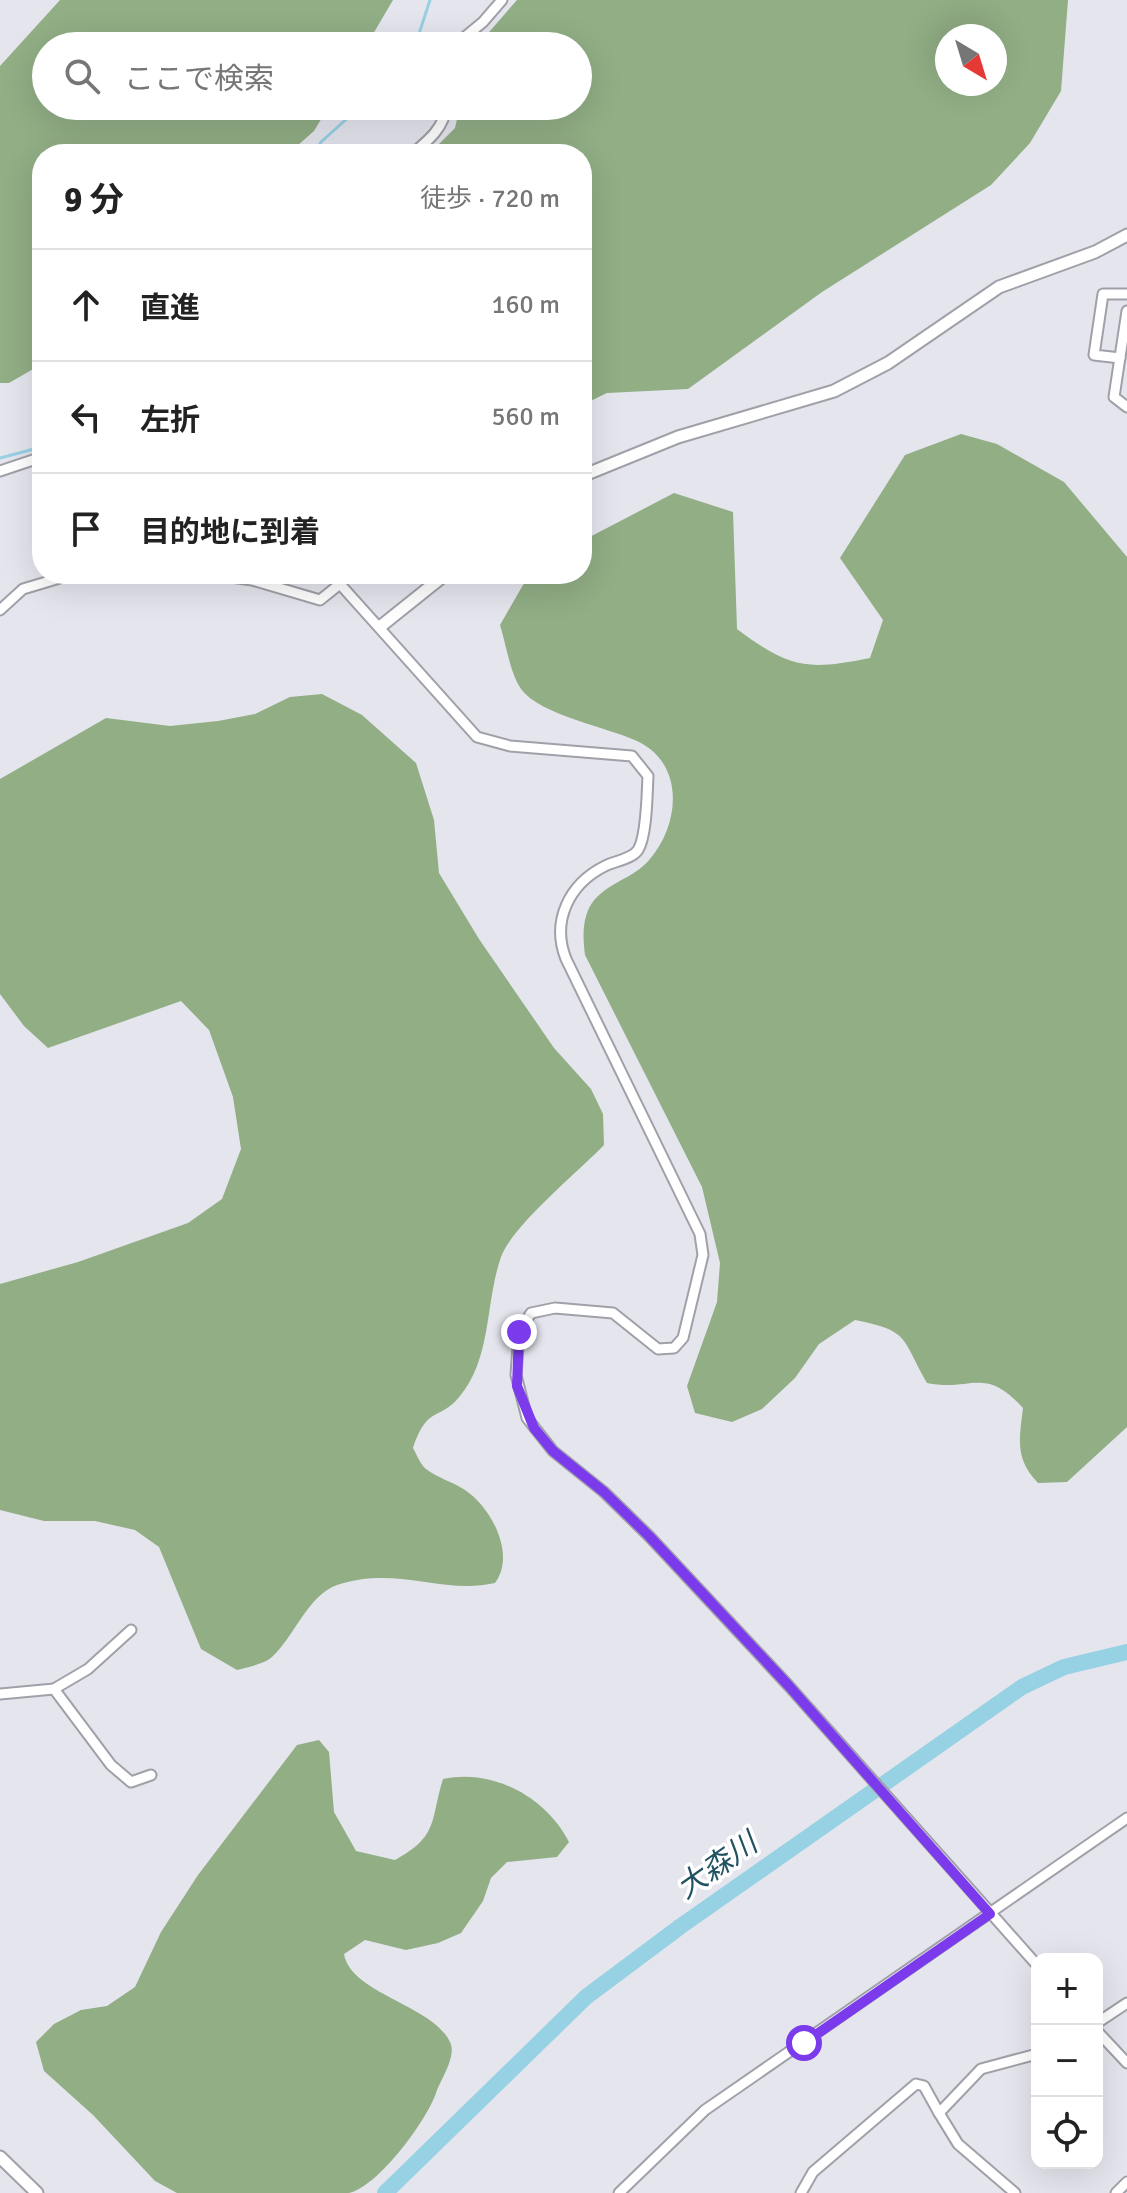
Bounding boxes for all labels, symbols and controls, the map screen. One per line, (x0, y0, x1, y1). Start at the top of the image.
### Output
north arrow (935, 24, 1007, 96)
search box (32, 32, 592, 120)
icon: search (60, 54, 104, 98)
text: ここで検索 (124, 61, 274, 98)
text: 9 分 (64, 179, 124, 221)
text: 徒歩 · 720 m (420, 183, 560, 215)
icon: ahead (64, 283, 108, 327)
text: 160 m (491, 289, 560, 321)
text: 直進 (140, 290, 200, 327)
icon: left (64, 395, 108, 439)
text: 560 m (491, 401, 560, 433)
text: 左折 (140, 402, 200, 439)
icon: arrive (64, 507, 108, 551)
text: 目的地に到着 (140, 514, 320, 551)
route end (501, 1314, 537, 1350)
water label: 大森川 (670, 1823, 767, 1907)
map controls (1031, 1953, 1103, 2169)
button: + (1031, 1953, 1103, 2025)
route start (786, 2025, 822, 2061)
button: − (1031, 2025, 1103, 2097)
button: locate (1031, 2097, 1103, 2169)

